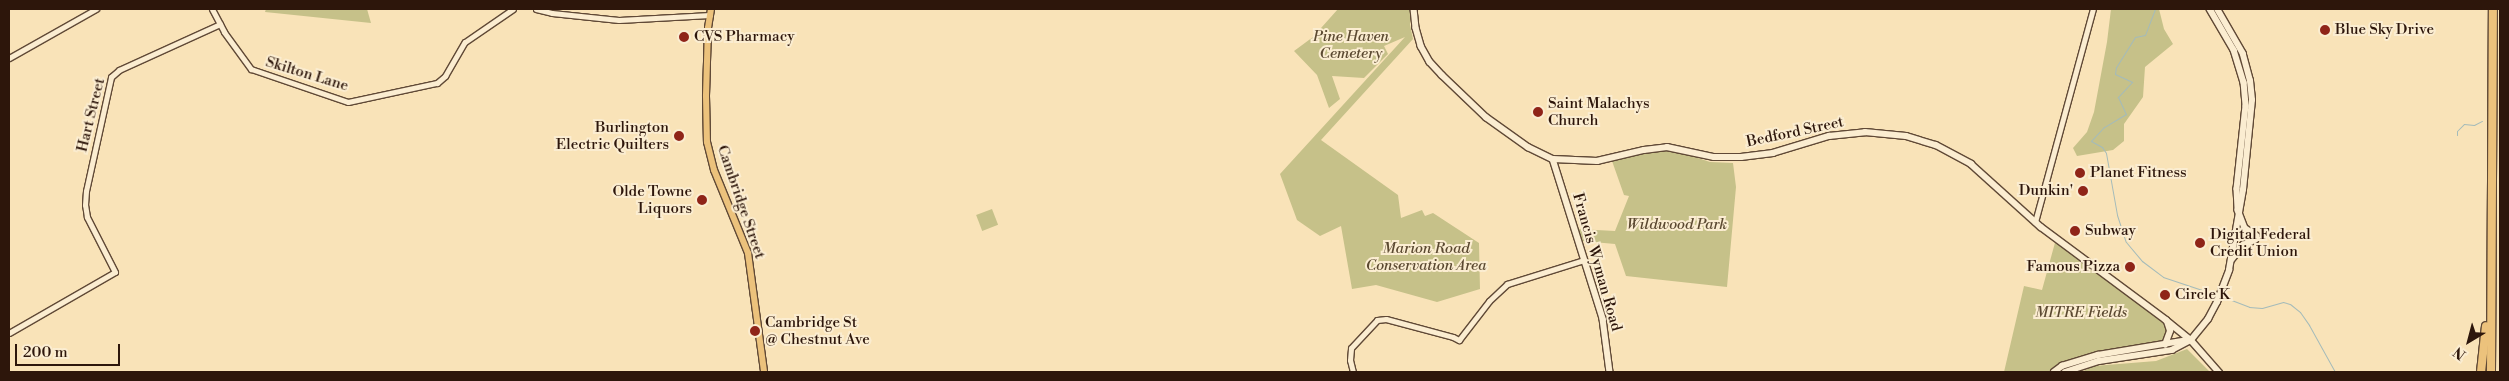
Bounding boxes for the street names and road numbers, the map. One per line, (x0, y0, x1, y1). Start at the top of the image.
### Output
street label: Skilton Lane (264, 53, 350, 95)
street label: Hart Street (73, 76, 109, 154)
street label: Bedford Street (1745, 113, 1845, 151)
street label: Cambridge Street (713, 143, 769, 261)
street label: Francis Wyman Road (1569, 191, 1625, 333)

